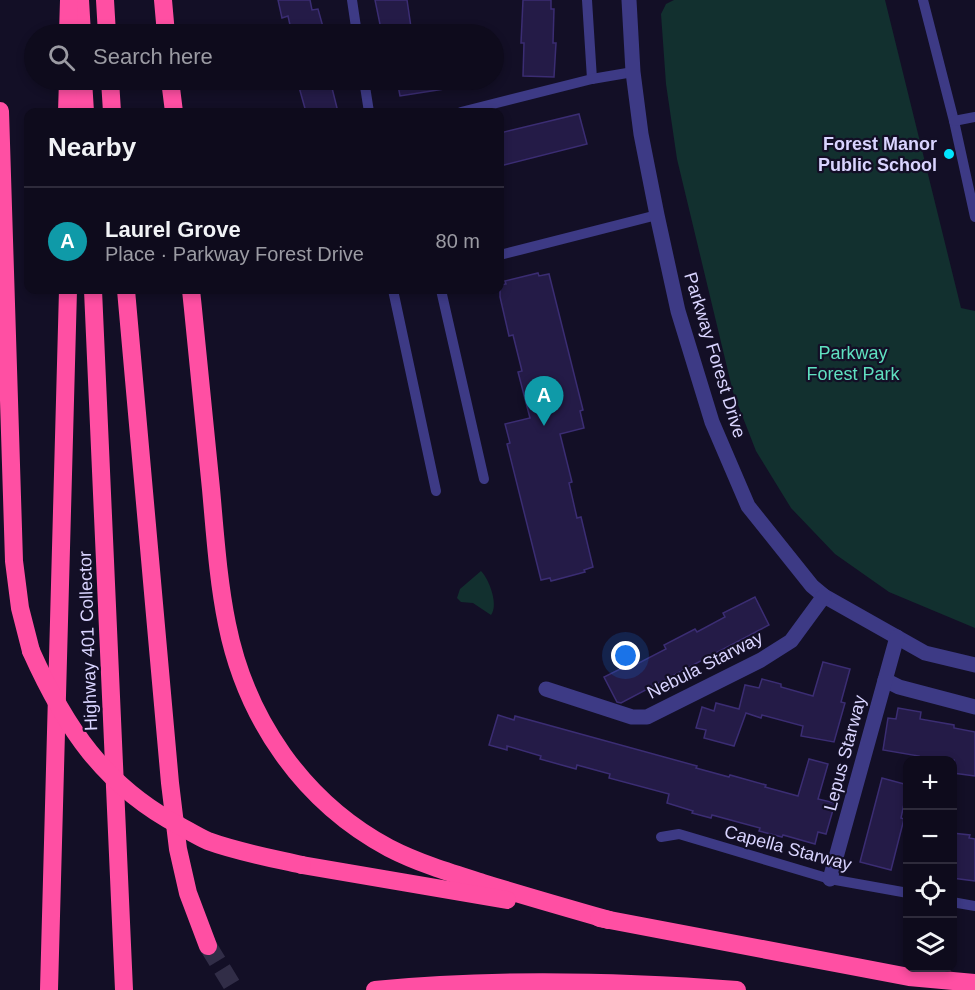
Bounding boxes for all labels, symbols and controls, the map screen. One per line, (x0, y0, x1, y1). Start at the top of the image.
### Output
search box (24, 24, 504, 90)
icon: search (45, 41, 78, 74)
text: Search here (93, 44, 213, 69)
text: Nearby (48, 132, 136, 162)
place label: Forest Manor Public School (818, 134, 937, 175)
marker: Forest Manor Public School (942, 147, 956, 161)
text: Laurel Grove (105, 217, 241, 242)
text: A (60, 230, 75, 252)
text: 80 m (436, 230, 480, 252)
text: Place · Parkway Forest Drive (105, 243, 364, 265)
street label: Parkway Forest Drive (680, 270, 750, 440)
park label: Parkway Forest Park (806, 343, 901, 384)
pin: A (524, 376, 564, 426)
street label: Highway 401 Collector (75, 551, 101, 731)
street label: Nebula Starway (644, 627, 766, 703)
your location (611, 641, 640, 670)
street label: Lepus Starway (820, 693, 870, 813)
map controls (903, 756, 957, 972)
button: + (903, 756, 957, 810)
button: − (903, 810, 957, 864)
street label: Capella Starway (722, 821, 854, 875)
button: locate (903, 864, 957, 918)
button: layers (903, 918, 957, 972)

